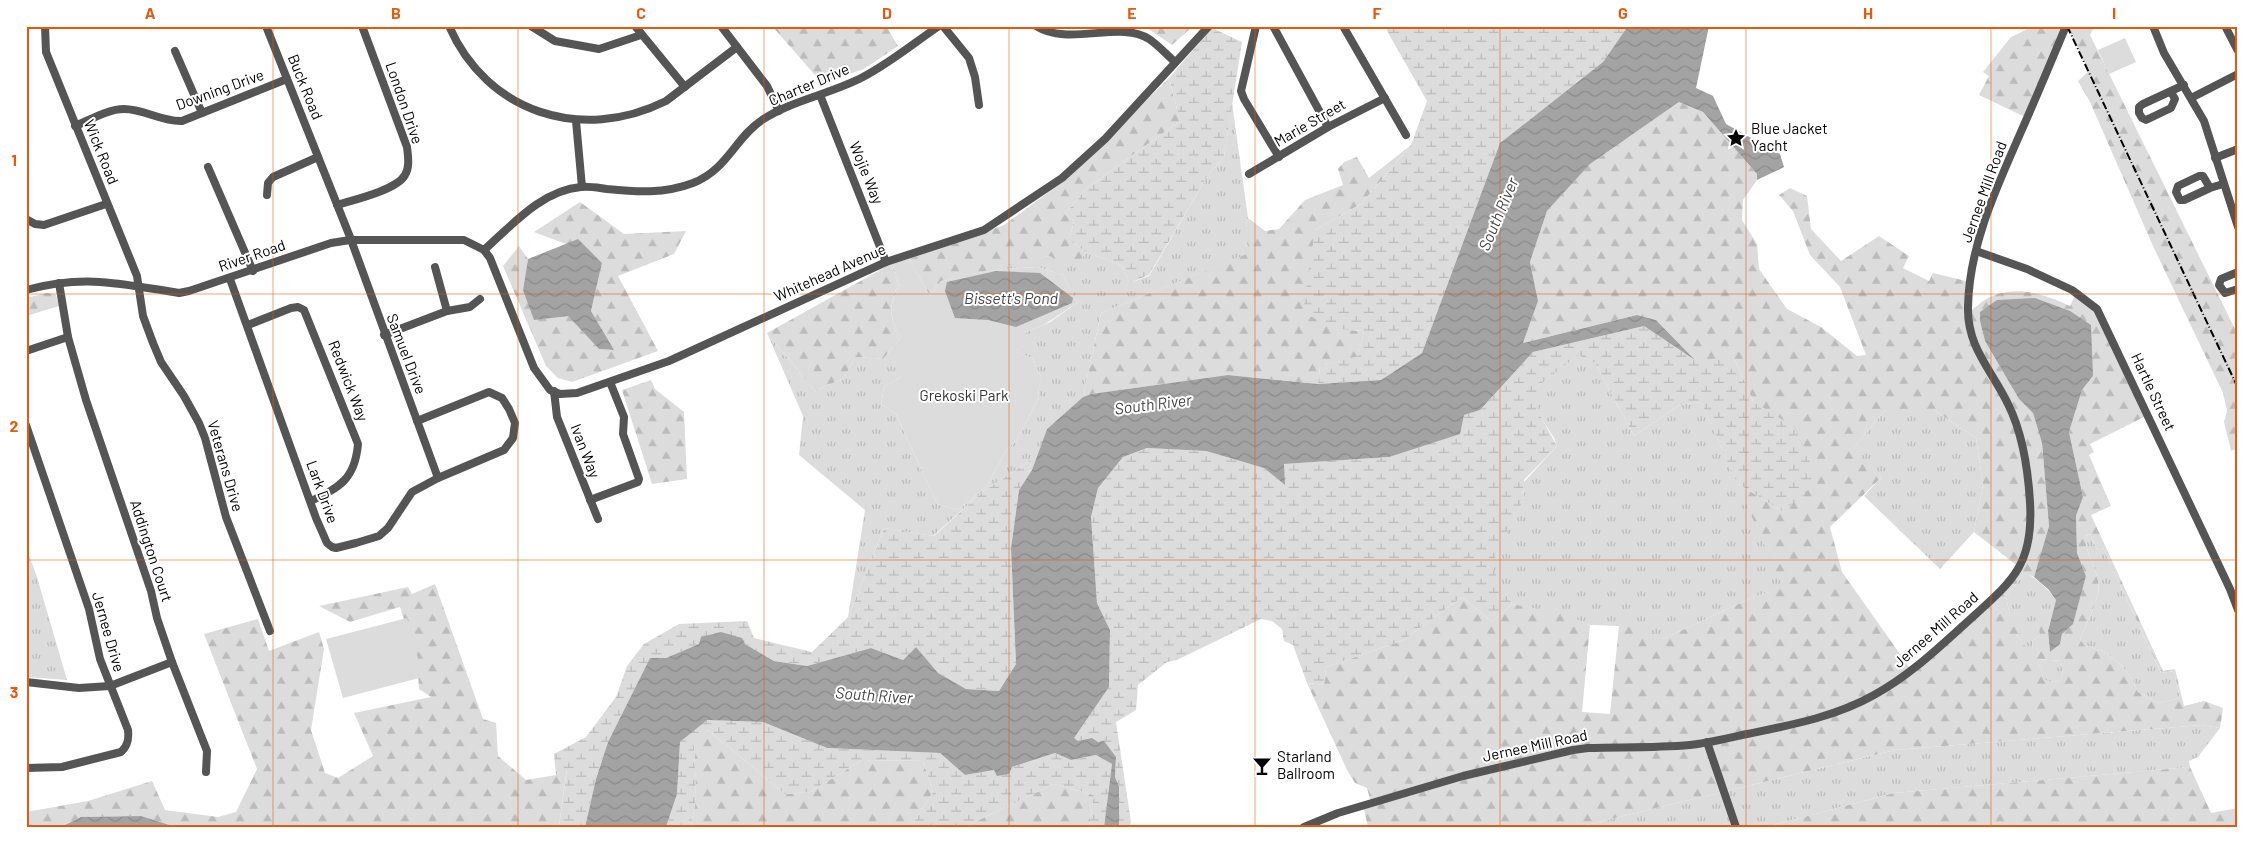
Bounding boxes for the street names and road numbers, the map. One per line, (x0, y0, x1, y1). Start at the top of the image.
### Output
street label: Buck Road (285, 51, 327, 122)
street label: London Drive (383, 59, 427, 146)
street label: Charter Drive (766, 59, 852, 109)
street label: Downing Drive (173, 65, 266, 113)
street label: Marie Street (1271, 94, 1348, 150)
street label: Wick Road (81, 117, 123, 187)
street label: Jernee Mill Road (1956, 138, 2010, 245)
street label: Wojie Way (846, 139, 888, 207)
street label: River Road (216, 235, 287, 275)
street label: Whitehead Avenue (771, 239, 888, 305)
street label: Samuel Drive (383, 311, 431, 396)
street label: Redwick Way (325, 338, 373, 424)
street label: Hartle Street (2128, 350, 2180, 433)
street label: Veterans Drive (204, 418, 248, 513)
street label: Ivan Way (567, 421, 604, 480)
street label: Lark Drive (303, 458, 343, 526)
street label: Addington Court (127, 497, 177, 604)
street label: Jernee Mill Road (1889, 587, 1982, 671)
street label: Jernee Drive (89, 590, 129, 674)
street label: Jernee Mill Road (1481, 725, 1589, 765)

